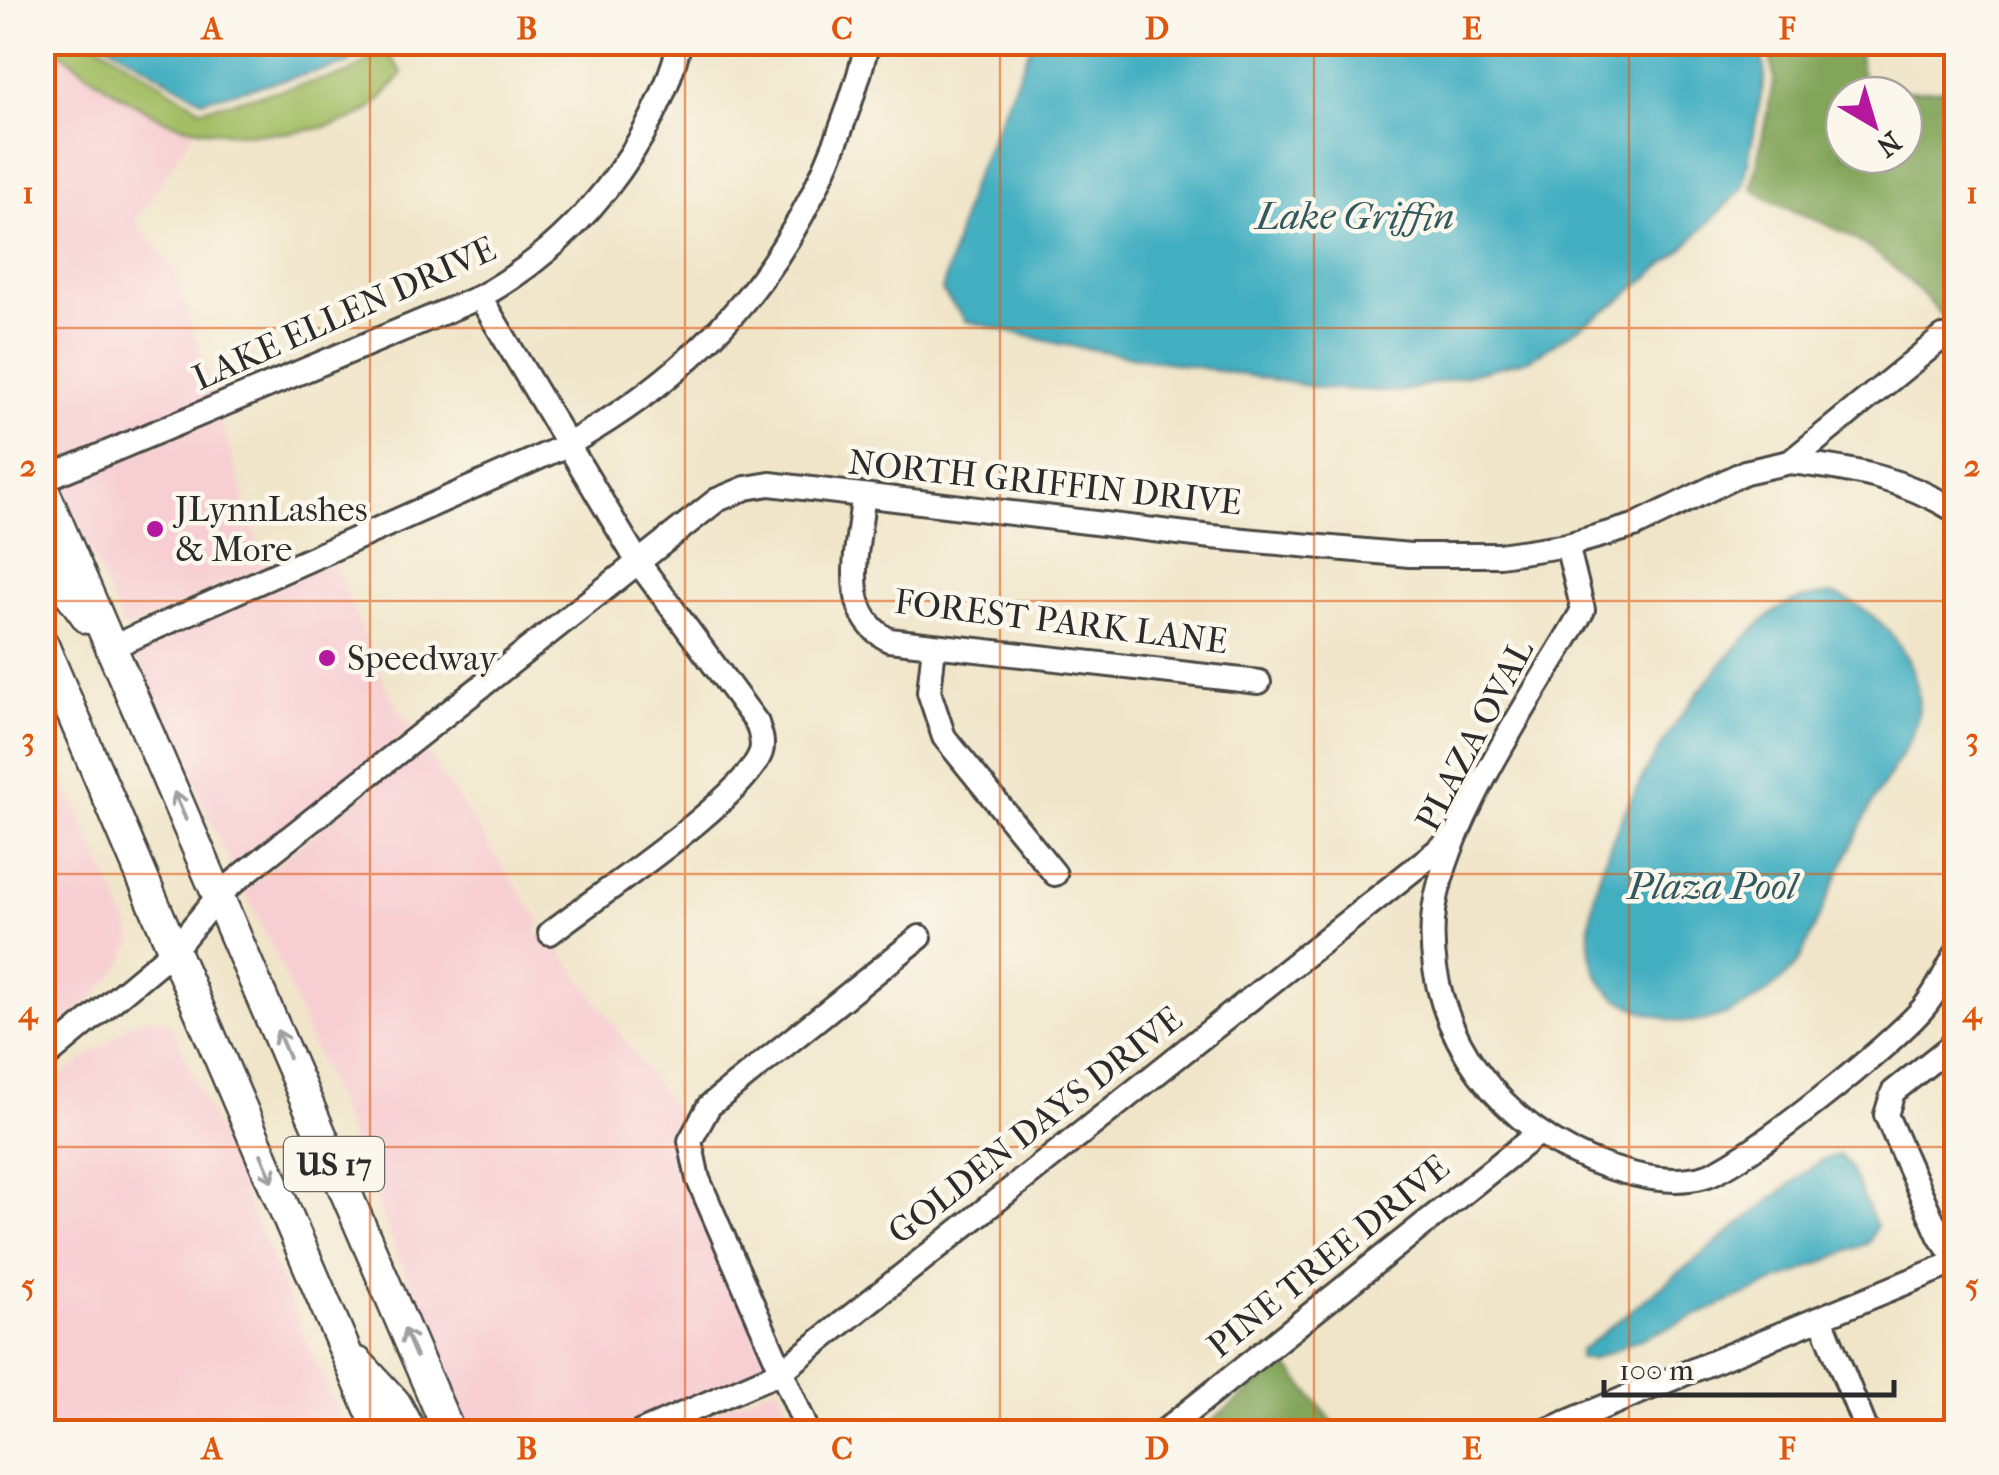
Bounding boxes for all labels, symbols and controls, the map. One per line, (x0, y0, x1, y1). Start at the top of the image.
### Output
text: A (200, 10, 224, 47)
text: B (517, 10, 537, 47)
text: C (831, 10, 853, 47)
text: D (1145, 10, 1169, 47)
text: E (1462, 10, 1482, 47)
text: F (1778, 10, 1796, 47)
north arrow (1824, 75, 1924, 175)
text: N (1870, 125, 1908, 164)
text: 1 (22, 174, 34, 211)
text: 1 (1966, 174, 1978, 211)
water label: Lake Griffin (1253, 194, 1454, 239)
street label: LAKE ELLEN DRIVE (186, 228, 502, 399)
street label: NORTH GRIFFIN DRIVE (846, 441, 1244, 524)
text: 2 (20, 447, 36, 484)
text: 2 (1964, 447, 1980, 484)
place label: JLynnLashes & More (172, 489, 368, 570)
marker: JLynnLashes & More (144, 518, 166, 540)
street label: FOREST PARK LANE (892, 581, 1230, 662)
street label: PLAZA OVAL (1407, 633, 1542, 838)
place label: Speedway (347, 638, 499, 679)
marker: Speedway (316, 647, 338, 669)
text: 3 (21, 720, 35, 757)
text: 3 (1965, 720, 1979, 757)
one-way arrow (170, 791, 188, 822)
water label: Plaza Pool (1626, 864, 1800, 909)
text: 4 (18, 993, 40, 1031)
text: 4 (1962, 993, 1984, 1031)
street label: GOLDEN DAYS DRIVE (880, 998, 1190, 1253)
one-way arrow (273, 1029, 291, 1060)
road number: US 17 (284, 1137, 384, 1191)
street label: PINE TREE DRIVE (1199, 1146, 1457, 1366)
one-way arrow (259, 1152, 277, 1183)
text: 5 (21, 1266, 35, 1303)
text: 5 (1965, 1266, 1979, 1303)
one-way arrow (400, 1328, 418, 1359)
scale bar (1604, 1335, 1894, 1397)
text: 100 m (1619, 1353, 1694, 1388)
text: A (200, 1430, 224, 1467)
text: B (517, 1430, 537, 1467)
text: C (831, 1430, 853, 1467)
text: D (1145, 1430, 1169, 1467)
text: E (1462, 1430, 1482, 1467)
text: F (1778, 1430, 1796, 1467)

